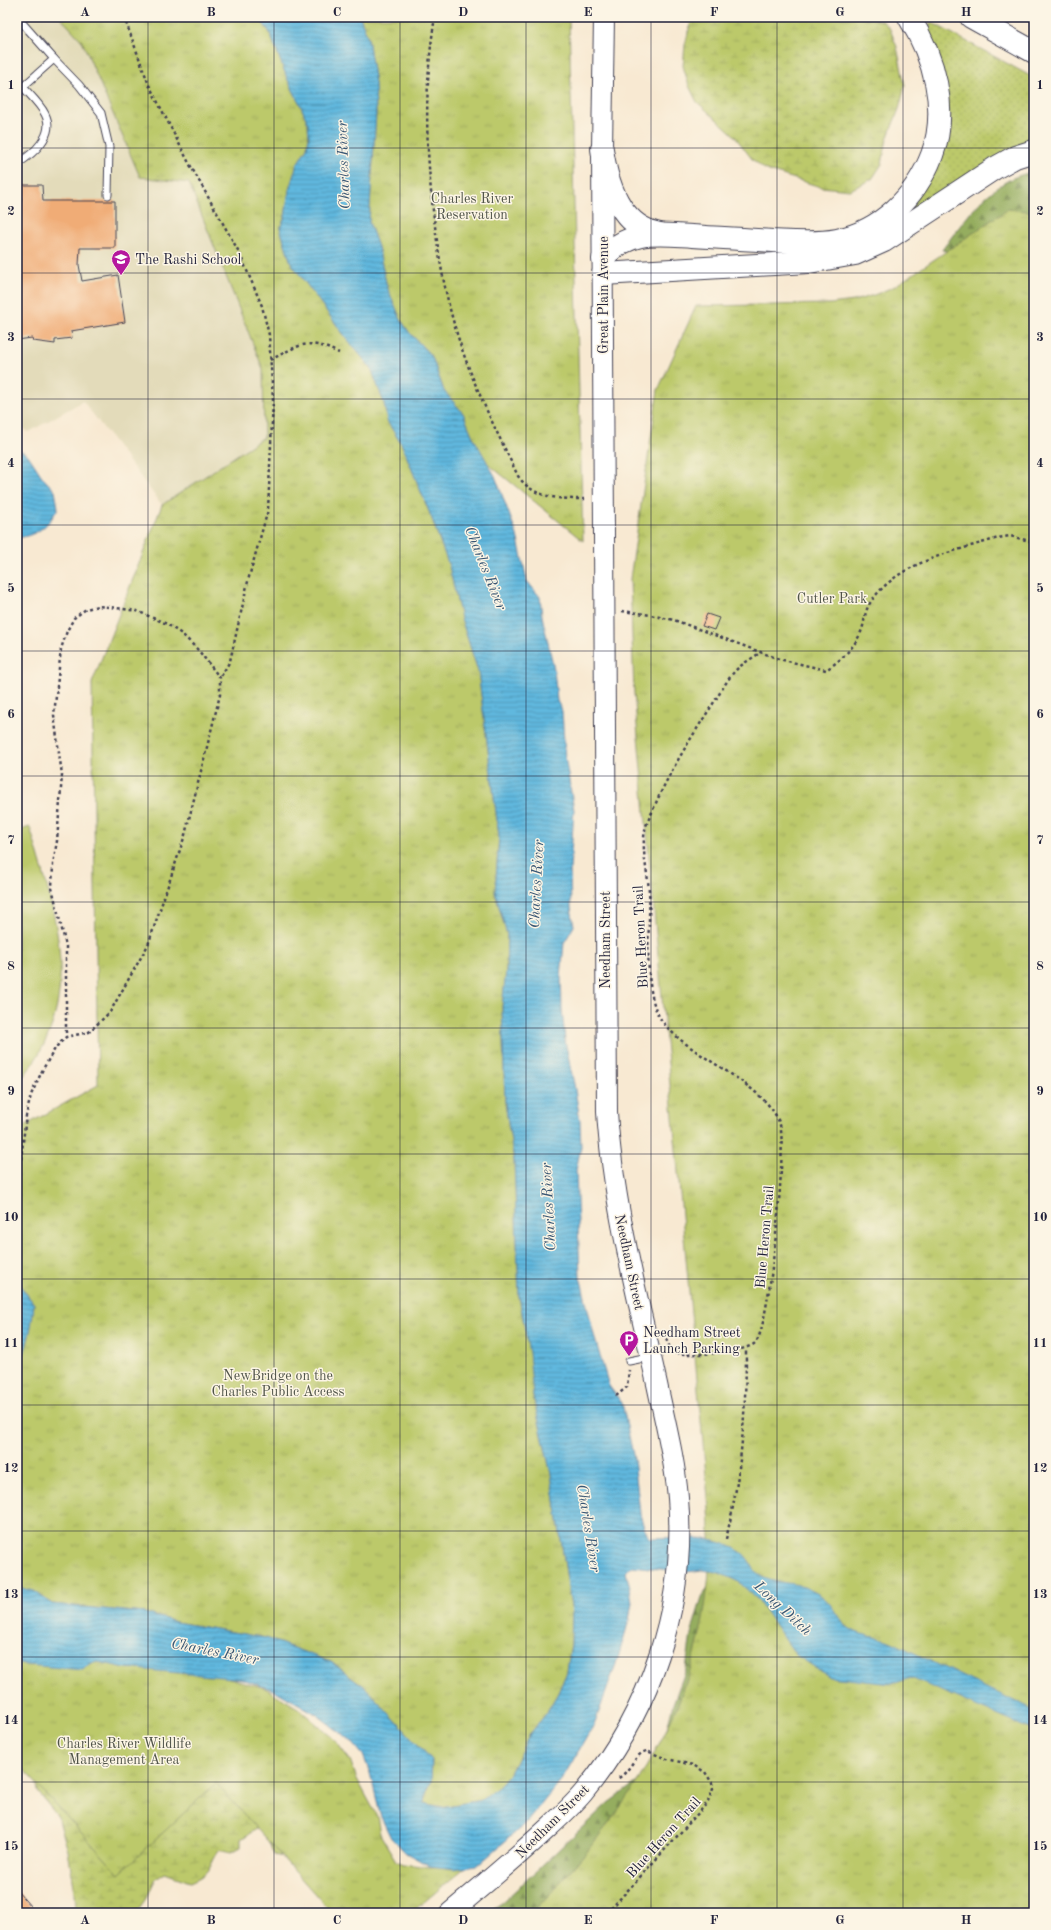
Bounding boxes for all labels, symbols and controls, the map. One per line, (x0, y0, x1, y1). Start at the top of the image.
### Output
text: A (80, 6, 90, 19)
text: B (206, 6, 216, 19)
text: C (333, 6, 341, 19)
text: D (458, 6, 468, 19)
text: E (584, 6, 593, 19)
text: F (710, 6, 719, 19)
text: G (835, 6, 845, 19)
text: H (961, 6, 972, 19)
text: 1 (7, 79, 15, 92)
text: 1 (1036, 79, 1044, 92)
water label: Charles River (335, 120, 354, 210)
park label: Charles River Reservation (431, 192, 514, 222)
text: 2 (7, 205, 15, 218)
text: 2 (1036, 205, 1044, 218)
street label: Great Plain Avenue (597, 236, 611, 354)
school or university icon: The Rashi School (110, 248, 132, 276)
place label: The Rashi School (135, 253, 242, 267)
text: 3 (7, 331, 15, 344)
text: 3 (1036, 331, 1044, 344)
text: 4 (7, 457, 15, 470)
text: 4 (1036, 457, 1044, 470)
water label: Charles River (461, 525, 508, 613)
text: 5 (7, 582, 15, 595)
text: 5 (1036, 582, 1044, 595)
park label: Cutler Park (797, 592, 867, 606)
text: 6 (7, 708, 15, 721)
text: 6 (1036, 708, 1044, 721)
text: 7 (7, 834, 15, 847)
text: 7 (1036, 834, 1044, 847)
water label: Charles River (528, 839, 547, 929)
street label: Blue Heron Trail (631, 885, 651, 989)
street label: Needham Street (599, 891, 613, 989)
text: 8 (7, 960, 15, 973)
text: 8 (1036, 960, 1044, 973)
text: 9 (7, 1085, 15, 1098)
text: 9 (1036, 1085, 1044, 1098)
water label: Charles River (540, 1162, 559, 1252)
street label: Blue Heron Trail (754, 1185, 776, 1289)
text: 10 (3, 1211, 19, 1224)
text: 10 (1032, 1211, 1048, 1224)
street label: Needham Street (612, 1213, 646, 1312)
place label: Needham Street Launch Parking (643, 1326, 741, 1356)
parking icon: Needham Street Launch Parking (618, 1329, 640, 1357)
text: 11 (3, 1337, 19, 1350)
text: 11 (1032, 1337, 1048, 1350)
park label: NewBridge on the Charles Public Access (211, 1369, 345, 1399)
text: 12 (3, 1462, 19, 1475)
text: 12 (1032, 1462, 1048, 1475)
water label: Charles River (573, 1483, 602, 1574)
water label: Long Ditch (750, 1578, 814, 1639)
text: 13 (3, 1588, 19, 1601)
text: 13 (1032, 1588, 1048, 1601)
water label: Charles River (170, 1637, 260, 1668)
text: 14 (3, 1714, 19, 1727)
text: 14 (1032, 1714, 1048, 1727)
park label: Charles River Wildlife Management Area (57, 1737, 191, 1767)
street label: Needham Street (513, 1782, 592, 1861)
street label: Blue Heron Trail (624, 1795, 704, 1881)
text: 15 (3, 1840, 19, 1853)
text: 15 (1032, 1840, 1048, 1853)
text: A (80, 1914, 90, 1927)
text: B (206, 1914, 216, 1927)
text: C (333, 1914, 341, 1927)
text: D (458, 1914, 468, 1927)
text: E (584, 1914, 593, 1927)
text: F (710, 1914, 719, 1927)
text: G (835, 1914, 845, 1927)
text: H (961, 1914, 972, 1927)

